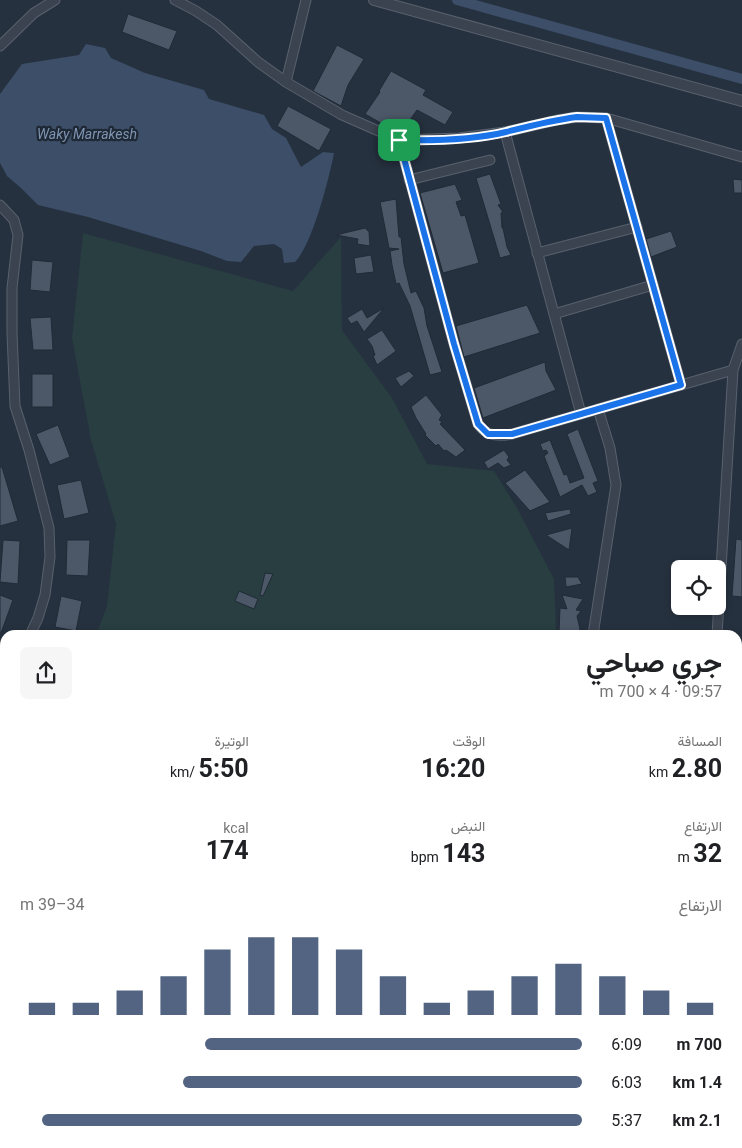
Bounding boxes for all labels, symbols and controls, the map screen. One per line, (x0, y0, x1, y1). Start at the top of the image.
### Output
pin (378, 119, 420, 161)
water label: Waky Marrakesh (37, 126, 137, 142)
icon: arrive (385, 126, 413, 154)
map controls (671, 560, 726, 615)
button: locate (671, 560, 726, 615)
text: جري صباحي (586, 646, 722, 679)
button: share (20, 647, 72, 699)
text: 09:57 · 4 × 700 m (600, 682, 722, 701)
text: الوتيرة (214, 733, 249, 749)
text: الوقت (452, 733, 485, 749)
text: المسافة (678, 733, 722, 749)
text: 5:50 (199, 754, 249, 783)
text: 16:20 (421, 754, 485, 783)
text: 2.80 (672, 754, 722, 783)
text: /km (170, 764, 199, 780)
text: km (649, 764, 672, 780)
text: النبض (451, 818, 485, 834)
text: الارتفاع (684, 818, 722, 834)
text: kcal (223, 820, 249, 836)
text: 174 (206, 836, 249, 865)
text: 143 (442, 839, 485, 868)
text: 32 (693, 839, 722, 868)
text: bpm (411, 849, 442, 865)
text: m (678, 849, 693, 865)
text: 34–39 m (20, 895, 84, 914)
text: الارتفاع (679, 896, 722, 915)
text: 6:09 (611, 1035, 642, 1054)
text: 700 m (677, 1035, 722, 1054)
text: 6:03 (611, 1073, 642, 1092)
text: 1.4 km (673, 1073, 722, 1092)
text: 5:37 (611, 1111, 642, 1130)
text: 2.1 km (673, 1111, 722, 1130)

